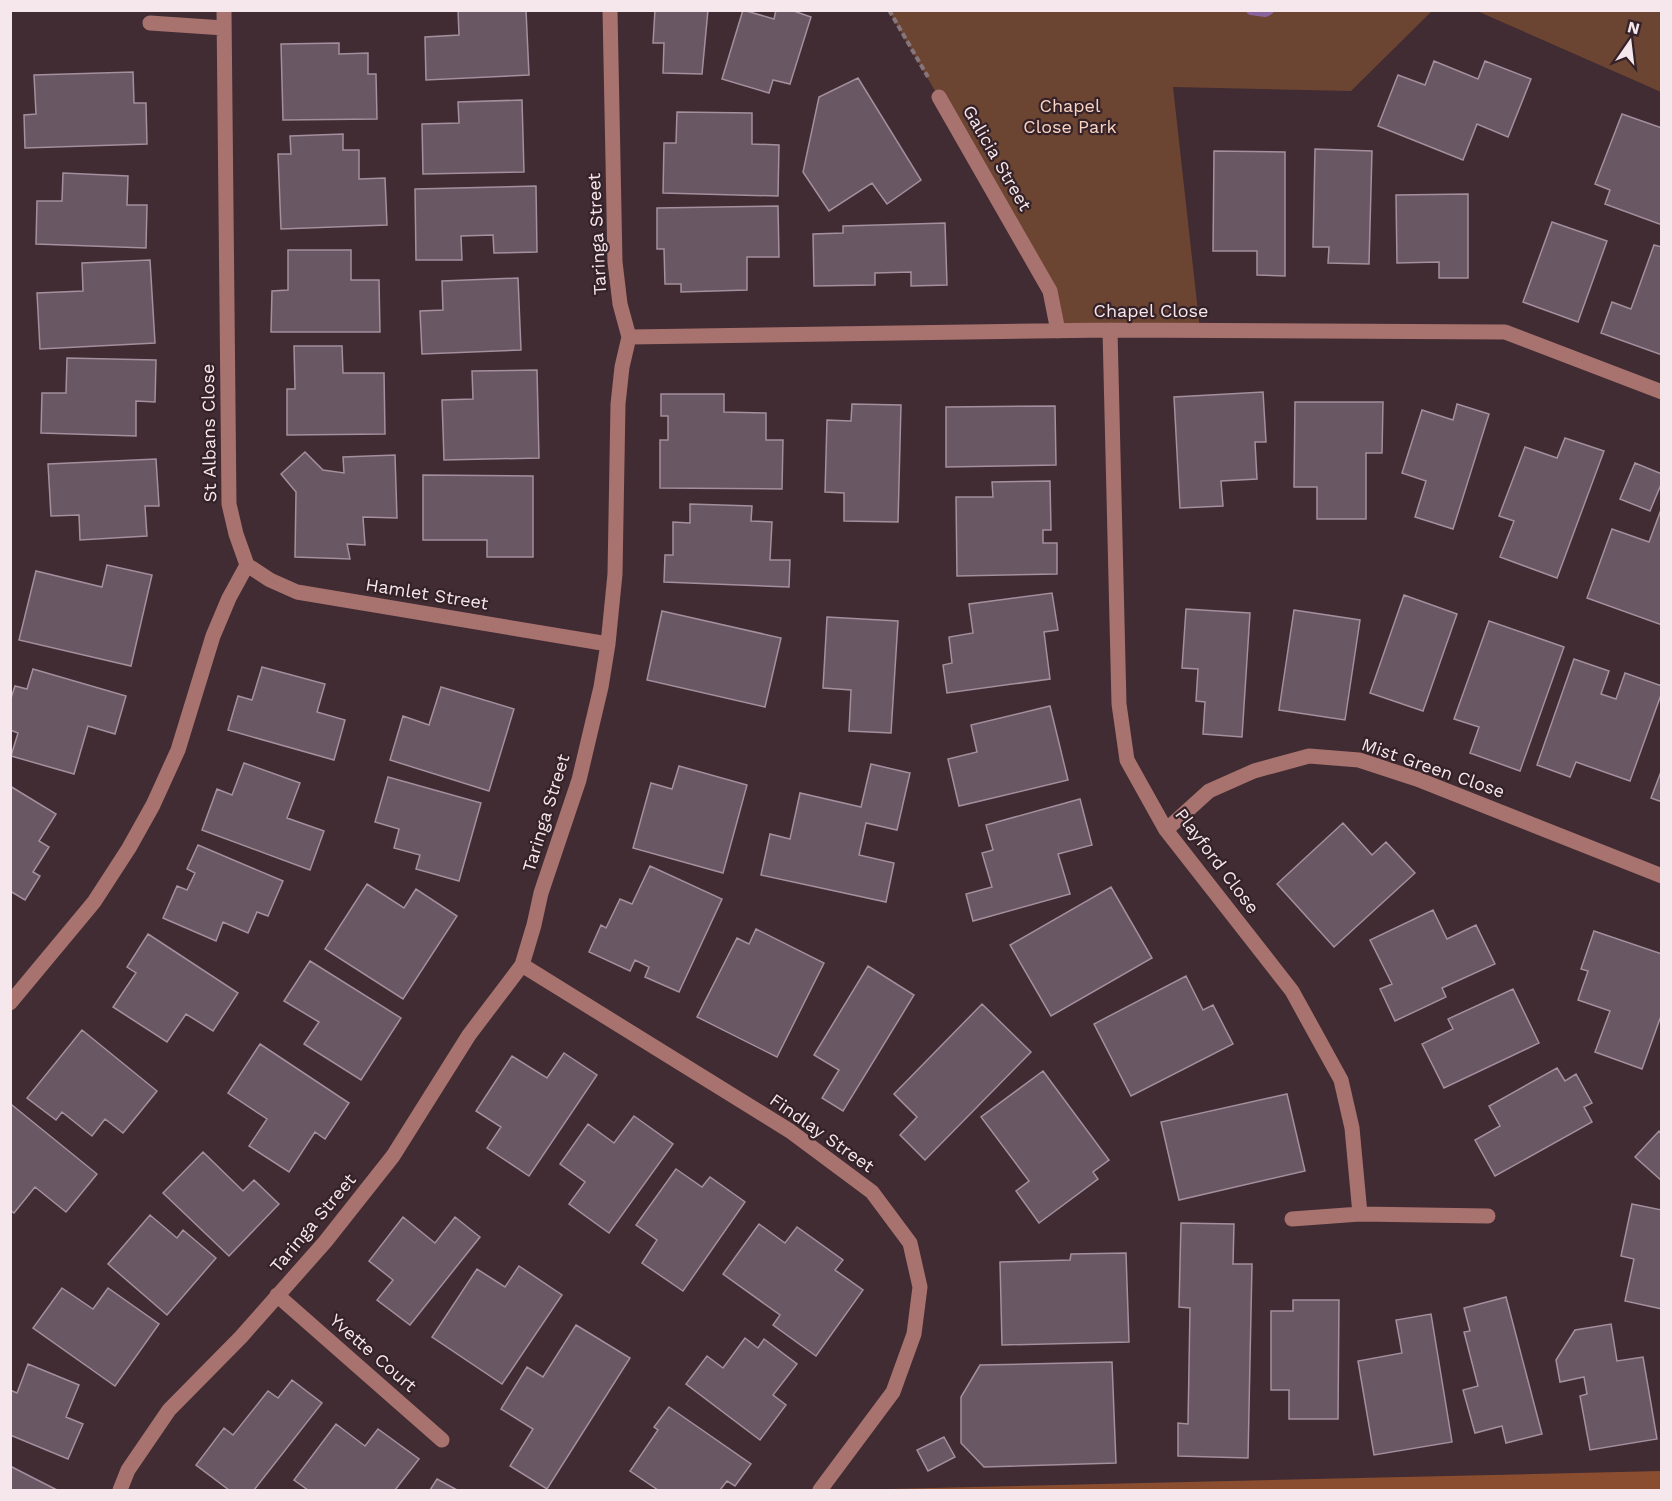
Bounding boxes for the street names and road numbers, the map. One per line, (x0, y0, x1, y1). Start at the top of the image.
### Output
street label: Galicia Street (959, 101, 1036, 215)
street label: Taringa Street (583, 172, 610, 296)
street label: Chapel Close (1094, 300, 1208, 321)
street label: St Albans Close (197, 364, 220, 503)
street label: Hamlet Street (364, 573, 490, 614)
street label: Mist Green Close (1359, 733, 1507, 802)
street label: Taringa Street (518, 751, 574, 874)
street label: Playford Close (1171, 804, 1264, 917)
street label: Findlay Street (766, 1089, 879, 1177)
street label: Taringa Street (265, 1169, 360, 1276)
street label: Yvette Court (326, 1309, 421, 1396)

